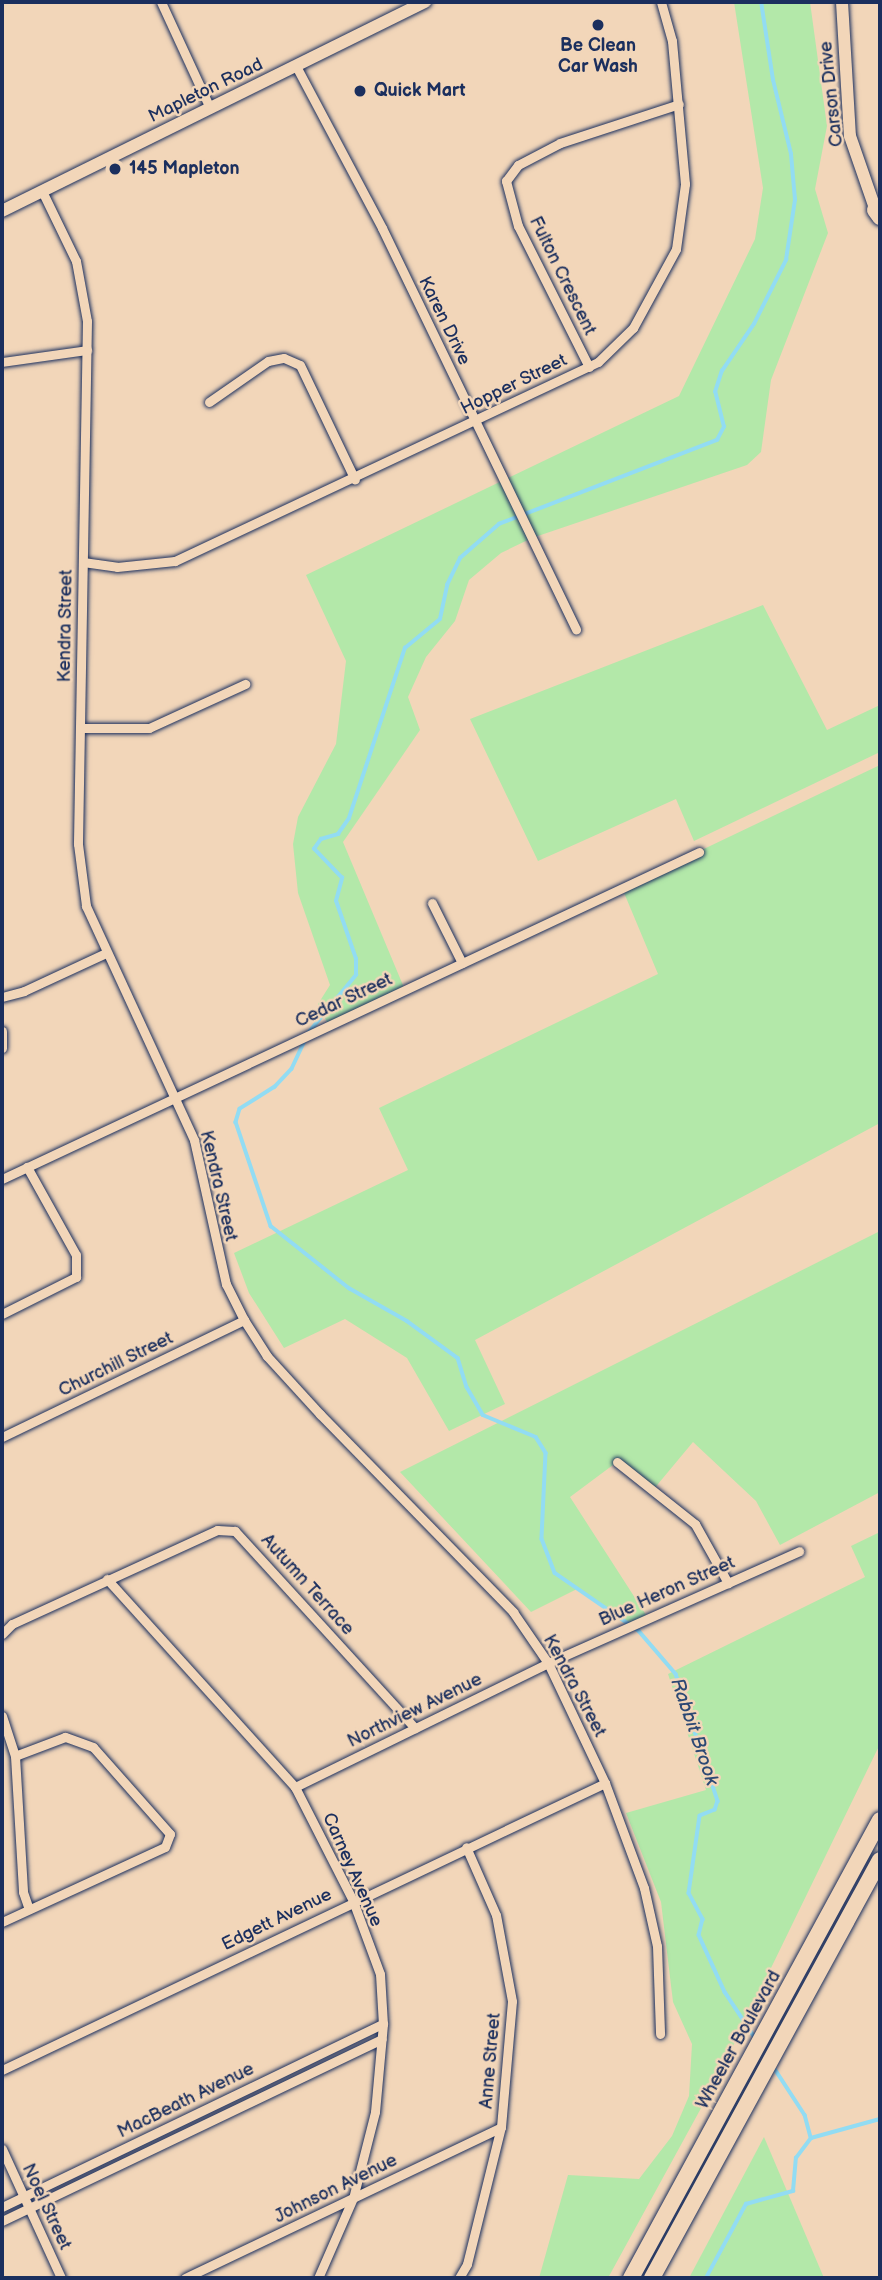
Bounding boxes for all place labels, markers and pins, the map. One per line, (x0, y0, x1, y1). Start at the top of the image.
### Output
marker: Be Clean Car Wash (590, 17, 606, 33)
place label: Be Clean Car Wash (558, 36, 638, 78)
place label: Quick Mart (374, 80, 466, 102)
marker: Quick Mart (352, 83, 368, 99)
place label: 145 Mapleton (129, 158, 240, 180)
marker: 145 Mapleton (107, 161, 123, 177)

